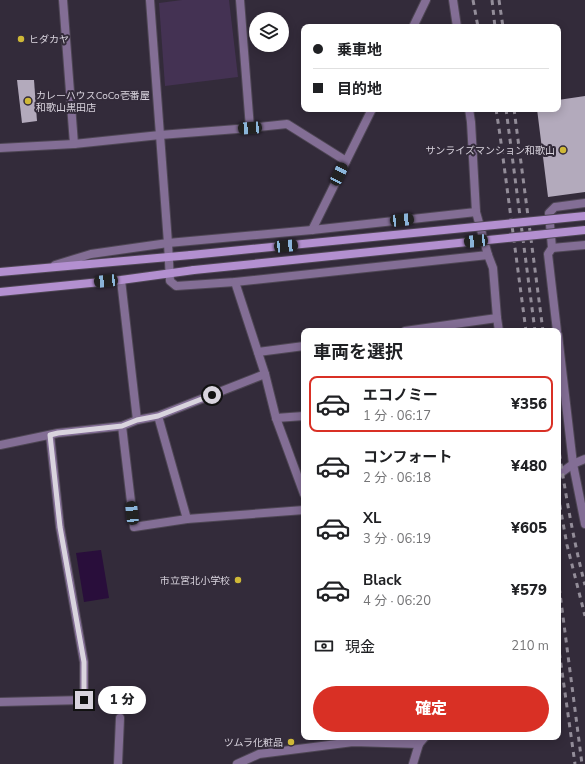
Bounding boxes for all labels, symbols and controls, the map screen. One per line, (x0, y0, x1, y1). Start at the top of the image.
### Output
map controls (249, 12, 289, 52)
button: layers (249, 12, 289, 52)
place label: ヒダカヤ (29, 33, 69, 47)
marker: ヒダカヤ (16, 34, 26, 44)
text: 乗車地 (337, 40, 382, 60)
text: 目的地 (337, 79, 382, 99)
place label: カレーハウスCoCo壱番屋 和歌山黒田店 (36, 89, 150, 115)
marker: カレーハウスCoCo壱番屋 和歌山黒田店 (23, 96, 33, 106)
car (238, 121, 262, 135)
place label: サンライズマンション和歌山 (425, 144, 555, 158)
marker: サンライズマンション和歌山 (558, 145, 568, 155)
car (328, 161, 350, 187)
car (389, 213, 415, 227)
car (463, 234, 489, 248)
car (274, 239, 298, 253)
car (93, 274, 119, 288)
text: 車両を選択 (313, 340, 403, 364)
text: エコノミー (363, 385, 438, 405)
route start (203, 386, 221, 404)
icon: car (315, 386, 351, 422)
text: ¥356 (511, 394, 547, 414)
text: 1 分 · 06:17 (363, 407, 431, 425)
text: コンフォート (363, 447, 453, 467)
icon: car (315, 448, 351, 484)
text: ¥480 (511, 456, 547, 476)
text: 2 分 · 06:18 (363, 469, 431, 487)
car (125, 500, 139, 526)
text: XL (363, 508, 382, 528)
icon: car (315, 510, 351, 546)
text: ¥605 (511, 518, 547, 538)
text: 3 分 · 06:19 (363, 530, 431, 548)
text: Black (363, 570, 401, 590)
icon: car (315, 572, 351, 608)
place label: 市立宮北小学校 (160, 574, 230, 588)
marker: 市立宮北小学校 (233, 575, 243, 585)
text: ¥579 (511, 580, 547, 600)
text: 4 分 · 06:20 (363, 592, 431, 610)
icon: cash (313, 635, 335, 657)
text: 現金 (345, 637, 375, 657)
text: 210 m (511, 637, 549, 655)
callout: 1 分 (98, 686, 146, 714)
button: 確定 (313, 686, 549, 732)
route end (75, 691, 93, 709)
text: 1 分 (110, 691, 134, 709)
place label: ツムラ化粧品 (224, 736, 283, 750)
marker: ツムラ化粧品 (286, 737, 296, 747)

